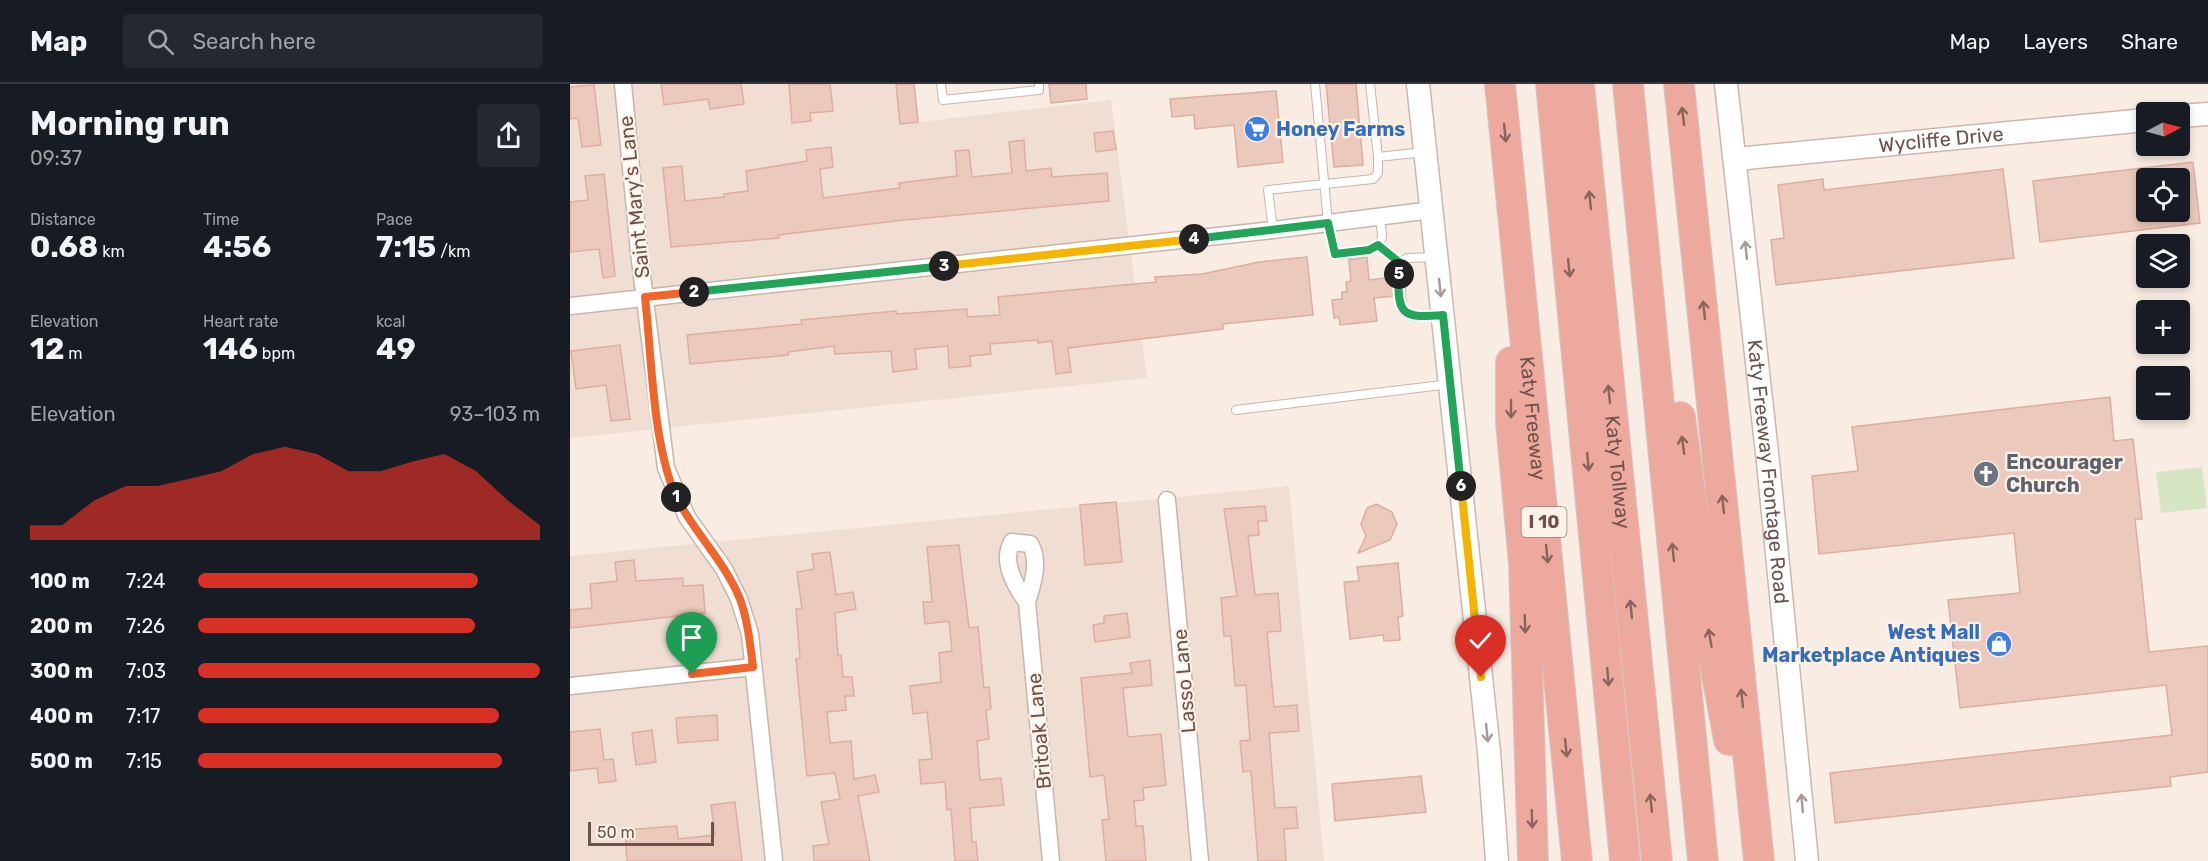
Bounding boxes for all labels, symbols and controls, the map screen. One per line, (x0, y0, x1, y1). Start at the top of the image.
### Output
search box (123, 14, 543, 68)
text: Map (30, 25, 87, 58)
icon: search (144, 25, 177, 58)
text: Search here (192, 28, 316, 55)
text: Map (1949, 29, 1990, 54)
text: Layers (2023, 29, 2088, 54)
text: Share (2121, 29, 2178, 54)
north arrow (2136, 102, 2190, 156)
map controls (2136, 102, 2190, 420)
text: Morning run (30, 104, 230, 143)
button: share (477, 104, 540, 167)
one-way arrow (1678, 107, 1689, 127)
supermarket icon: Honey Farms (1242, 114, 1272, 144)
street label: Saint Mary's Lane (614, 115, 654, 279)
place label: Honey Farms (1276, 117, 1405, 141)
street label: Wycliffe Drive (1878, 122, 2005, 157)
one-way arrow (1500, 123, 1511, 142)
text: 09:37 (30, 146, 82, 170)
button: locate (2136, 168, 2190, 222)
one-way arrow (1584, 190, 1595, 210)
text: Distance (30, 210, 96, 229)
text: Time (203, 210, 239, 229)
text: Pace (376, 210, 413, 229)
pin: 4 (1179, 224, 1209, 254)
text: 0.68 (30, 229, 98, 265)
text: 4:56 (203, 229, 271, 265)
text: 7:15 (376, 229, 436, 265)
text: 4 (1189, 229, 1199, 248)
button: layers (2136, 234, 2190, 288)
one-way arrow (1740, 240, 1751, 260)
text: km (98, 242, 125, 261)
text: /km (436, 242, 470, 261)
pin: 3 (929, 251, 959, 281)
text: 3 (939, 256, 949, 275)
one-way arrow (1564, 257, 1575, 277)
pin: 5 (1384, 259, 1414, 289)
text: 5 (1394, 264, 1404, 283)
pin: 2 (679, 277, 709, 307)
one-way arrow (1435, 278, 1446, 298)
text: 2 (689, 282, 699, 301)
button: + (2136, 300, 2190, 354)
one-way arrow (1698, 301, 1709, 321)
text: Elevation (30, 312, 99, 331)
text: Heart rate (203, 312, 278, 331)
text: kcal (376, 312, 405, 331)
text: 12 (30, 331, 64, 367)
text: 146 (203, 331, 258, 367)
text: 49 (376, 331, 416, 367)
street label: Katy Freeway Frontage Road (1742, 338, 1794, 605)
text: m (64, 344, 83, 363)
text: bpm (258, 344, 295, 363)
street label: Katy Freeway (1515, 355, 1551, 482)
button: − (2136, 366, 2190, 420)
one-way arrow (1603, 385, 1614, 404)
one-way arrow (1505, 398, 1517, 418)
text: Elevation (30, 402, 116, 426)
text: 93–103 m (450, 402, 540, 426)
street label: Katy Tollway (1600, 414, 1636, 530)
one-way arrow (1678, 436, 1689, 455)
place label: Encourager Church (2006, 450, 2123, 497)
one-way arrow (1583, 451, 1594, 471)
church icon: Encourager Church (1971, 459, 2001, 489)
pin: 6 (1446, 471, 1476, 501)
text: 6 (1456, 476, 1466, 495)
pin: 1 (661, 482, 691, 512)
text: 1 (672, 487, 680, 506)
one-way arrow (1717, 495, 1728, 515)
road number: I 10 (1522, 507, 1566, 537)
one-way arrow (1542, 543, 1553, 563)
one-way arrow (1667, 543, 1678, 562)
text: 100 m (30, 569, 90, 593)
text: 7:24 (126, 569, 165, 593)
one-way arrow (1625, 599, 1636, 619)
pin (666, 612, 717, 674)
one-way arrow (1520, 613, 1531, 633)
text: 200 m (30, 614, 93, 638)
text: 7:26 (126, 614, 165, 638)
pin (1455, 615, 1506, 677)
place label: West Mall Marketplace Antiques (1762, 620, 1980, 667)
icon: arrive (675, 621, 708, 654)
icon: check (1464, 624, 1497, 657)
street label: Lasso Lane (1167, 628, 1201, 734)
one-way arrow (1704, 629, 1715, 648)
shop icon: West Mall Marketplace Antiques (1984, 629, 2014, 659)
text: 300 m (30, 659, 93, 683)
text: 7:03 (126, 659, 166, 683)
one-way arrow (1603, 666, 1614, 686)
street label: Britoak Lane (1022, 672, 1056, 790)
one-way arrow (1736, 689, 1747, 709)
text: 400 m (30, 704, 93, 728)
text: 7:17 (126, 704, 160, 728)
one-way arrow (1482, 722, 1493, 742)
one-way arrow (1561, 737, 1572, 757)
text: 500 m (30, 749, 93, 773)
text: 7:15 (126, 749, 162, 773)
one-way arrow (1645, 793, 1656, 813)
one-way arrow (1796, 793, 1807, 813)
one-way arrow (1526, 808, 1537, 828)
scale bar (588, 819, 714, 846)
text: 50 m (597, 823, 635, 842)

